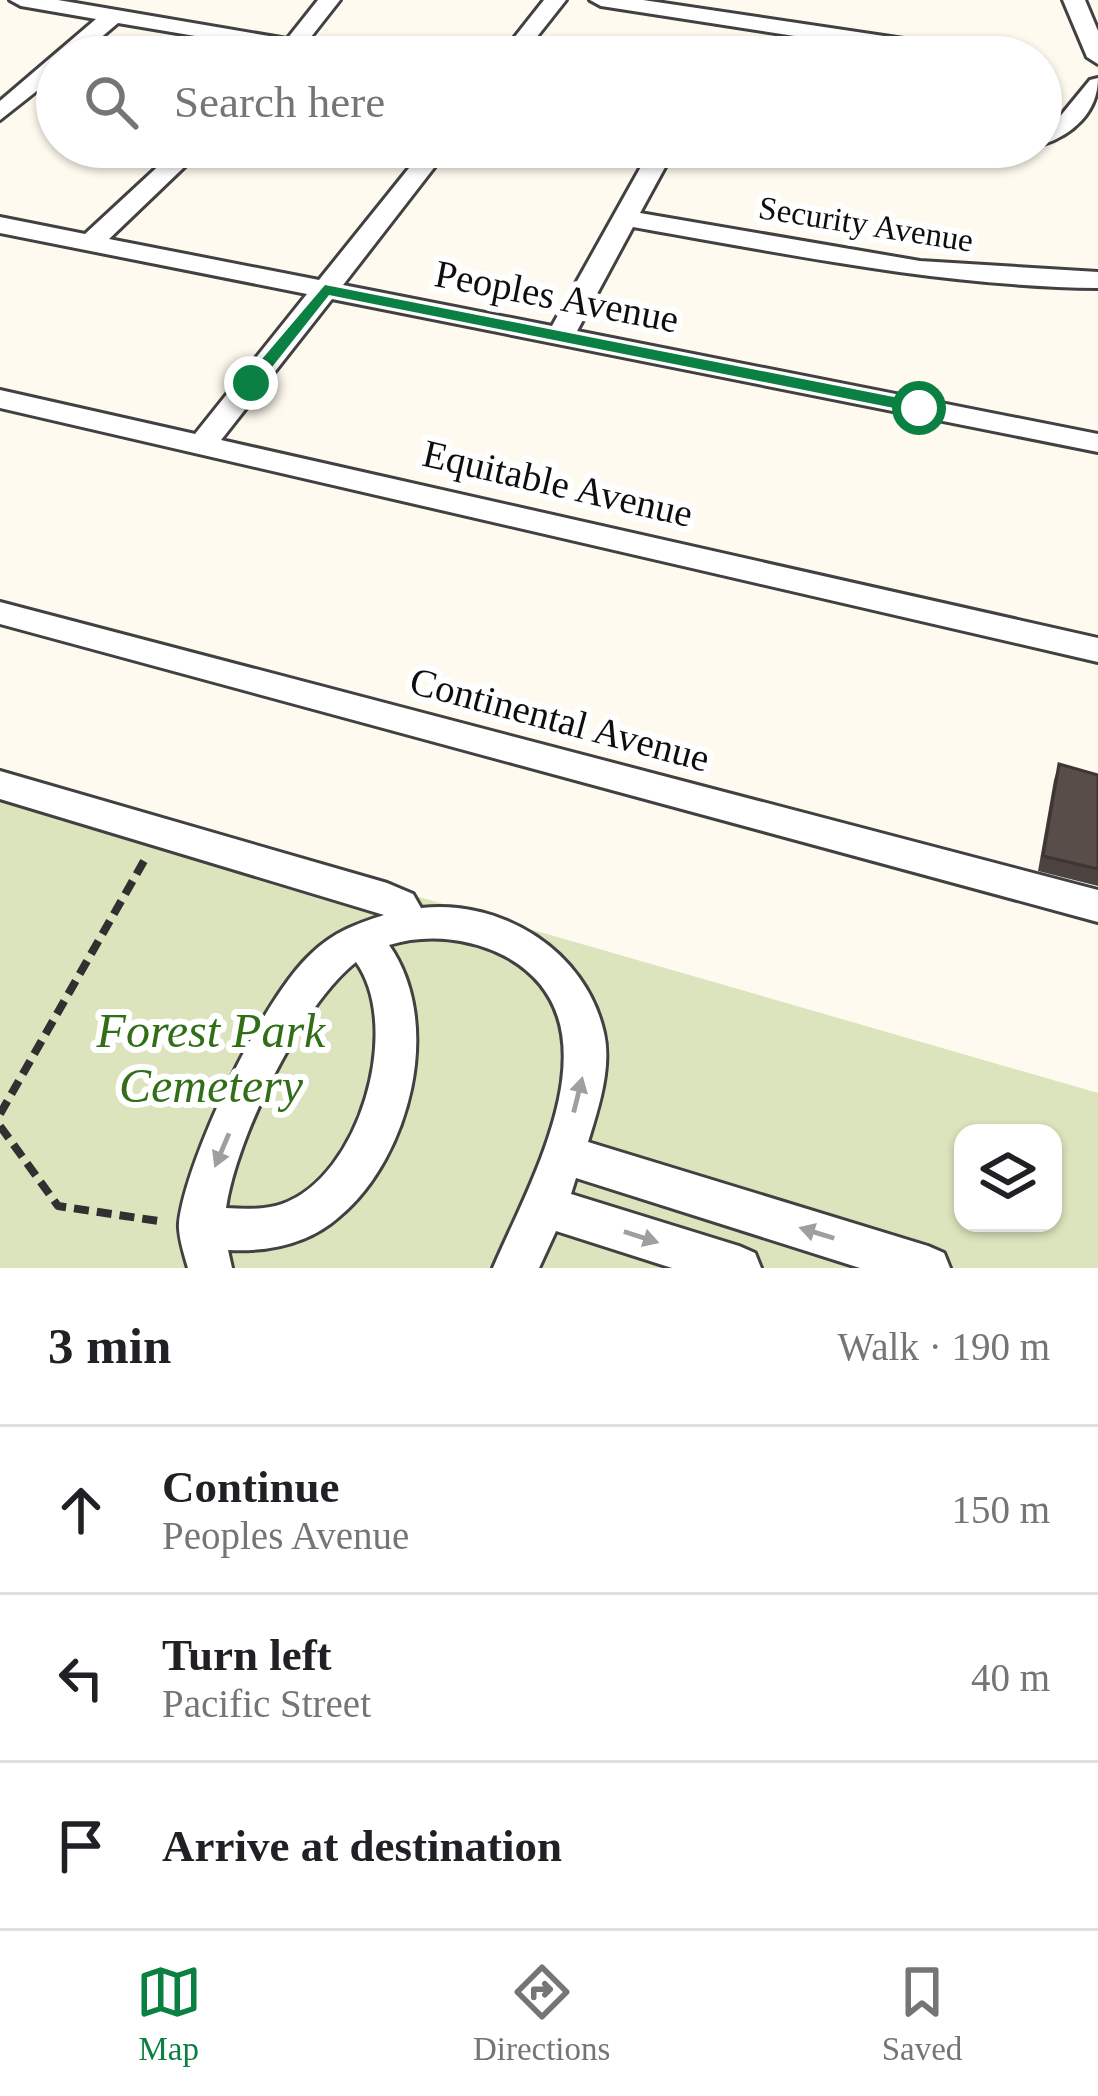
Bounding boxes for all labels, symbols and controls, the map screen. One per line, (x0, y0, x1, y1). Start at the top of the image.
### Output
search box (36, 36, 1062, 168)
icon: search (78, 69, 144, 135)
text: Search here (174, 77, 385, 127)
street label: Security Avenue (756, 189, 976, 259)
street label: Peoples Avenue (431, 251, 682, 342)
route end (224, 356, 278, 410)
route start (892, 381, 946, 435)
street label: Equitable Avenue (419, 431, 697, 536)
street label: Continental Avenue (406, 658, 714, 780)
park label: Forest Park Cemetery (96, 1004, 327, 1112)
one-way arrow (569, 1076, 588, 1113)
map controls (954, 1124, 1062, 1232)
button: layers (954, 1124, 1062, 1232)
one-way arrow (211, 1132, 231, 1167)
one-way arrow (798, 1223, 835, 1242)
one-way arrow (623, 1229, 660, 1247)
text: 3 min (48, 1318, 171, 1374)
text: Walk · 190 m (838, 1325, 1050, 1368)
text: Continue (162, 1462, 340, 1512)
icon: ahead (48, 1477, 114, 1543)
text: 150 m (951, 1488, 1050, 1531)
text: Peoples Avenue (162, 1514, 409, 1557)
text: Turn left (162, 1630, 332, 1680)
icon: left (48, 1645, 114, 1711)
text: 40 m (971, 1656, 1050, 1699)
text: Pacific Street (162, 1682, 371, 1725)
icon: arrive (48, 1813, 114, 1879)
text: Arrive at destination (162, 1821, 562, 1871)
tab: Map (136, 1959, 202, 2068)
tab: Directions (473, 1959, 610, 2068)
tab: Saved (882, 1959, 962, 2068)

